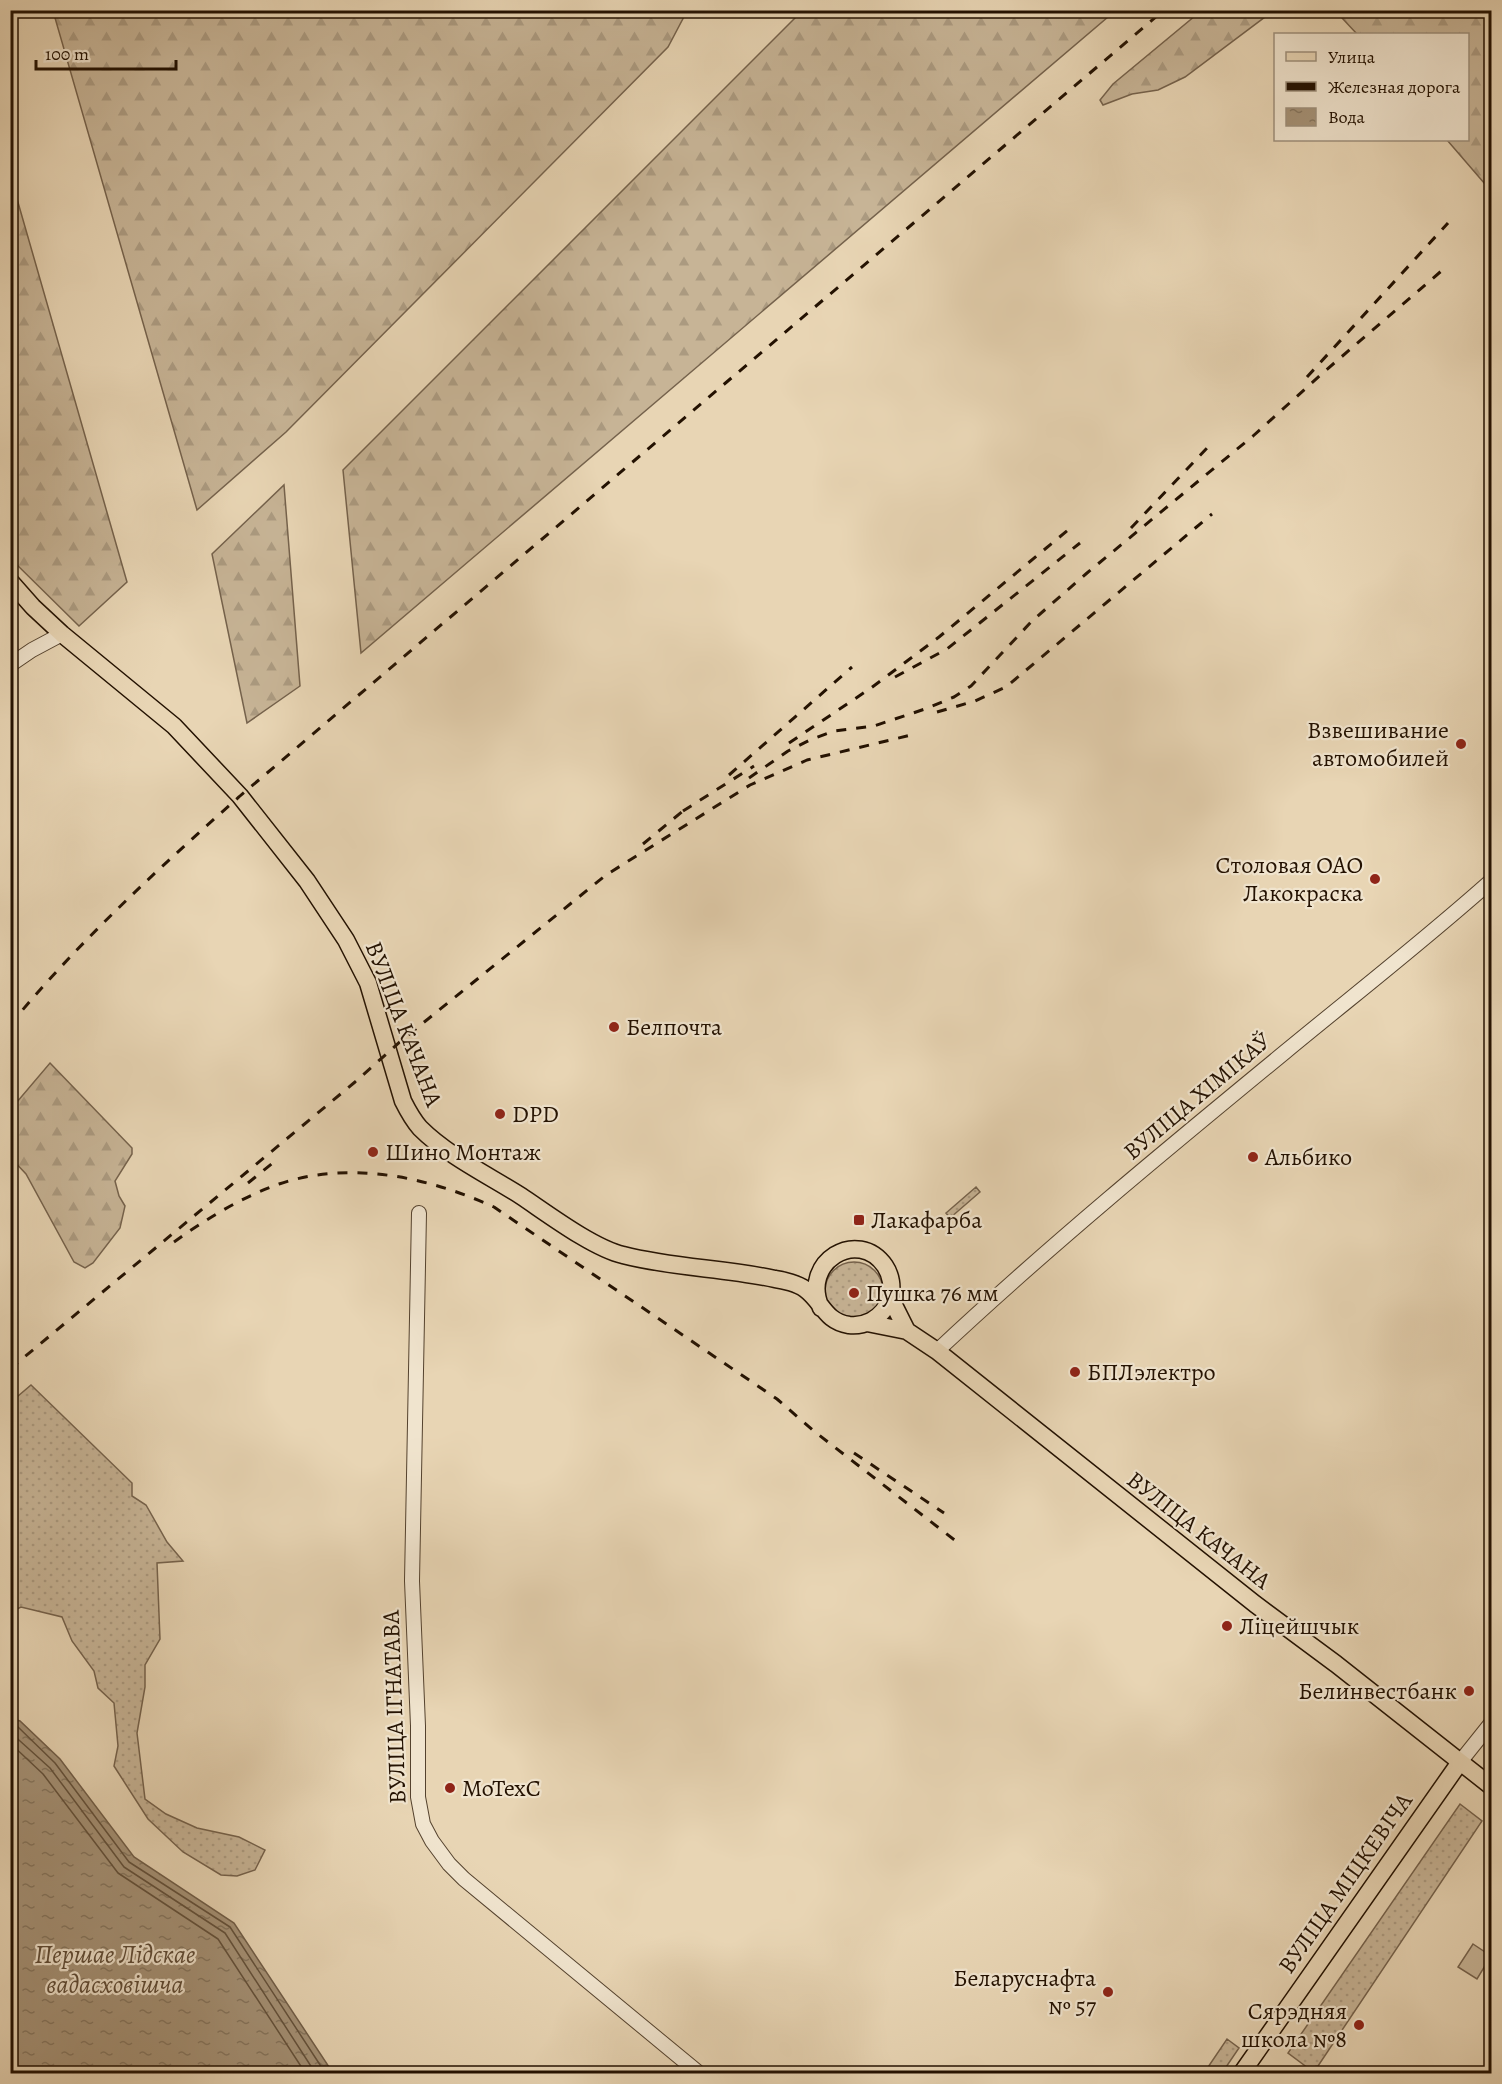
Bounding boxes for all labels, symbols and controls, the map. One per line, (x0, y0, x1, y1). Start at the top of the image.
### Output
scale bar (36, 33, 176, 71)
legend (1274, 33, 1469, 141)
text: 100 m (45, 42, 89, 66)
text: Улица (1328, 45, 1376, 69)
text: Железная дорога (1328, 75, 1461, 99)
text: Вода (1328, 105, 1366, 129)
place label: Взвешивание автомобилей (1307, 714, 1449, 774)
marker: Взвешивание автомобилей (1454, 737, 1468, 751)
place label: Столовая ОАО Лакокраска (1216, 849, 1363, 909)
marker: Столовая ОАО Лакокраска (1368, 872, 1382, 886)
street label: ВУЛІЦА КАЧАНА (358, 937, 451, 1112)
place label: Белпочта (626, 1011, 722, 1043)
marker: Белпочта (607, 1020, 621, 1034)
street label: ВУЛІЦА ХІМІКАЎ (1117, 1025, 1277, 1167)
place label: DPD (512, 1098, 559, 1130)
marker: DPD (493, 1107, 507, 1121)
place label: Шино Монтаж (385, 1136, 541, 1168)
place label: Альбико (1264, 1141, 1352, 1173)
marker: Шино Монтаж (366, 1145, 380, 1159)
marker: Альбико (1246, 1150, 1260, 1164)
place label: Лакафарба (871, 1204, 982, 1236)
marker: Лакафарба (852, 1213, 866, 1227)
place label: Пушка 76 мм (866, 1277, 999, 1309)
marker: Пушка 76 мм (847, 1286, 861, 1300)
place label: БПЛэлектро (1087, 1356, 1216, 1388)
marker: БПЛэлектро (1068, 1365, 1082, 1379)
street label: ВУЛІЦА КАЧАНА (1120, 1464, 1278, 1597)
street label: ВУЛІЦА ІГНАТАВА (375, 1609, 413, 1804)
place label: Ліцейшчык (1239, 1610, 1359, 1642)
marker: Ліцейшчык (1220, 1619, 1234, 1633)
place label: Белинвестбанк (1298, 1675, 1457, 1707)
marker: Белинвестбанк (1462, 1684, 1476, 1698)
place label: MoTexC (462, 1772, 541, 1804)
marker: MoTexC (443, 1781, 457, 1795)
street label: ВУЛІЦА МІЦКЕВІЧА (1271, 1785, 1420, 1980)
water label: Першае Лідскае вадасховішча (35, 1937, 195, 2002)
place label: Беларуснафта № 57 (953, 1962, 1097, 2022)
marker: Беларуснафта № 57 (1101, 1985, 1115, 1999)
place label: Сярэдняя школа №8 (1241, 1995, 1347, 2055)
marker: Сярэдняя школа №8 (1352, 2018, 1366, 2032)

